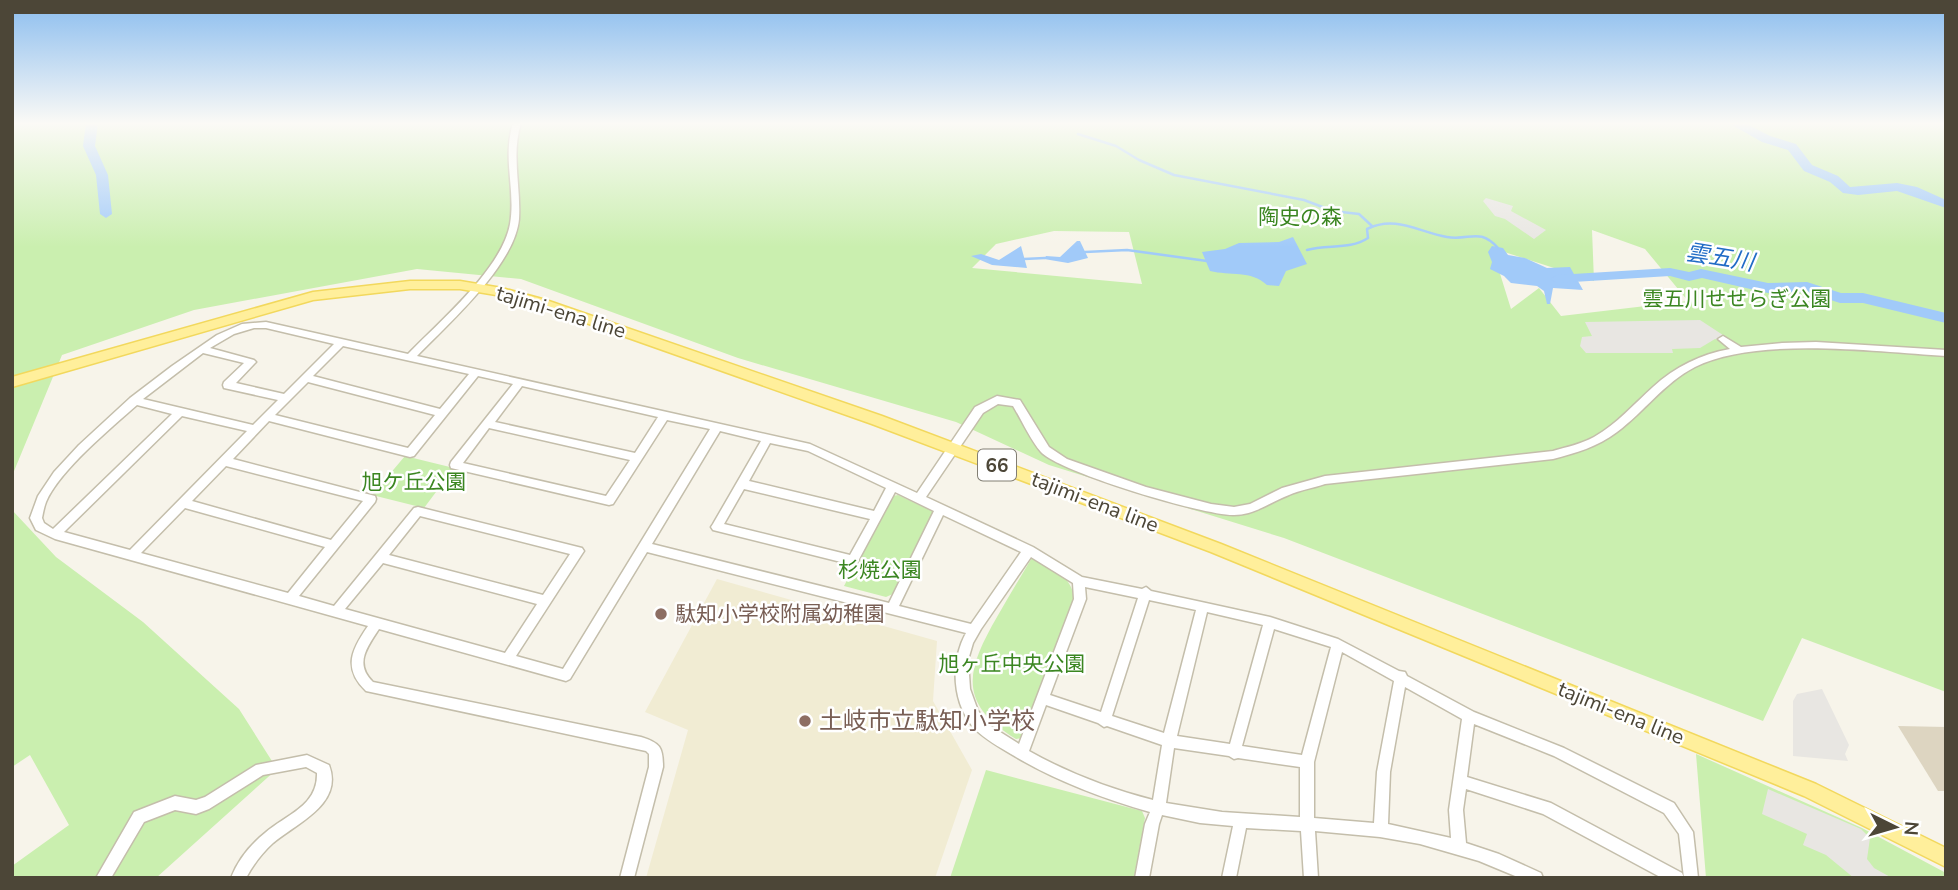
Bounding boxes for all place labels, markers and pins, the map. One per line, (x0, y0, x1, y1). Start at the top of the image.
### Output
place label: 駄知小学校附属幼稚園 (675, 600, 885, 628)
marker: 駄知小学校附属幼稚園 (653, 606, 669, 622)
place label: 土岐市立駄知小学校 (819, 705, 1035, 737)
marker: 土岐市立駄知小学校 (797, 713, 813, 729)

